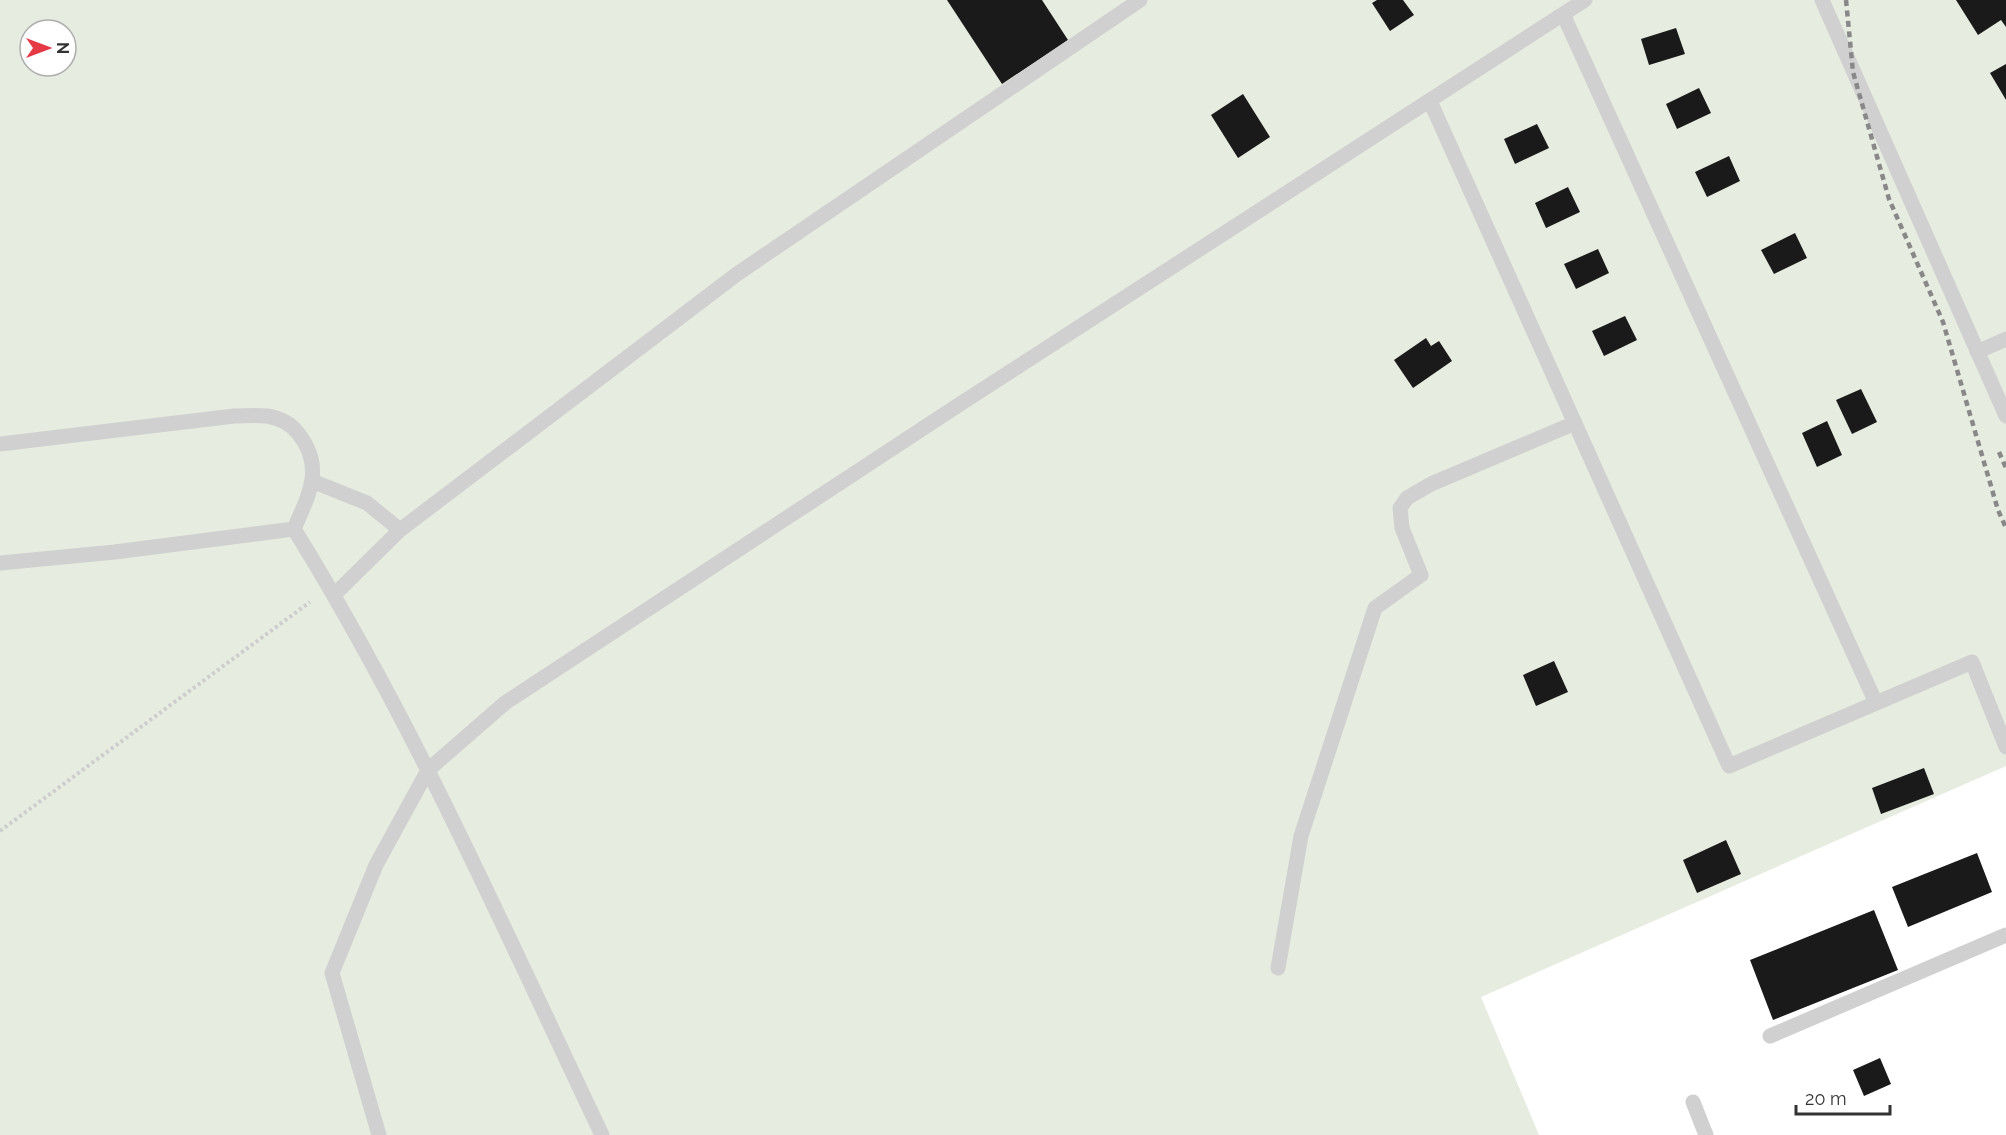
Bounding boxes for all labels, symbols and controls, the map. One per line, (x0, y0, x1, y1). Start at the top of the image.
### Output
north arrow (18, 18, 78, 78)
text: N (53, 42, 72, 54)
scale bar (1796, 1078, 1890, 1116)
text: 20 m (1805, 1088, 1847, 1109)

